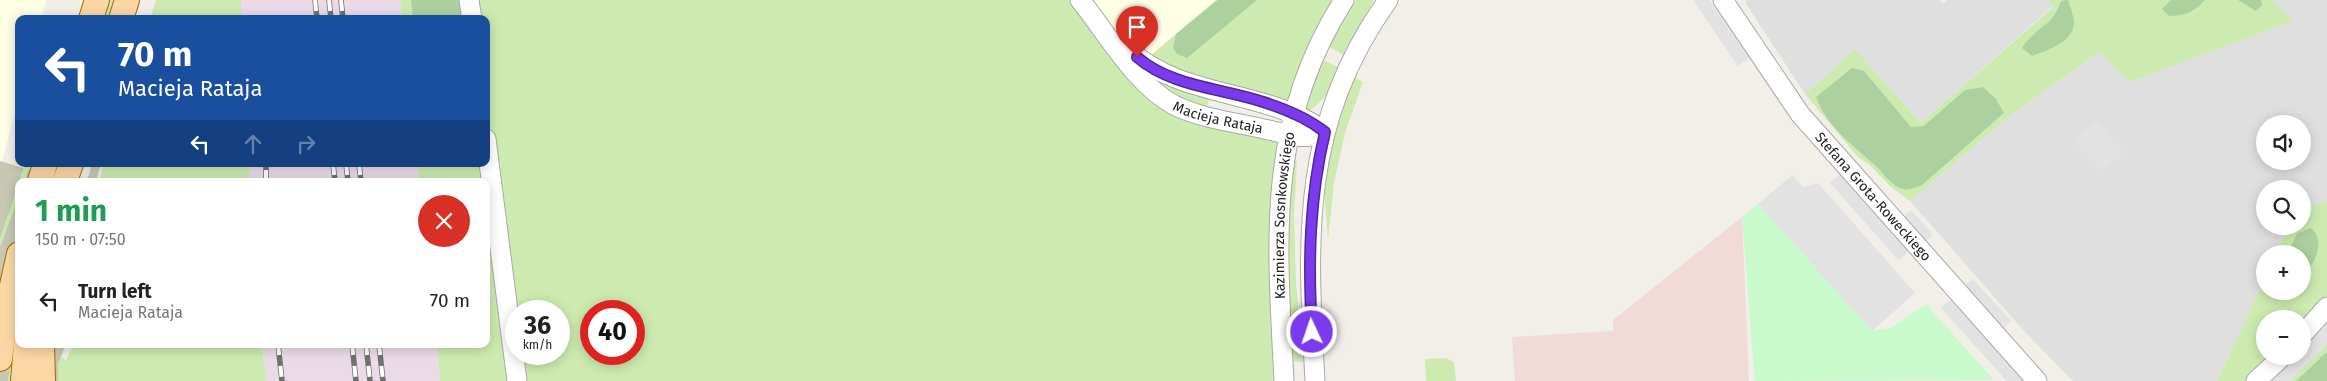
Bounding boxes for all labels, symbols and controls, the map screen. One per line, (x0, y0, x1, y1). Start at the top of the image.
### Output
pin (1116, 6, 1158, 57)
icon: arrive (1123, 13, 1151, 41)
text: 70 m (118, 33, 192, 75)
icon: left (35, 35, 100, 100)
text: Macieja Rataja (118, 75, 262, 102)
street label: Macieja Rataja (1170, 98, 1264, 137)
map controls (2256, 115, 2311, 365)
button: sound (2256, 115, 2311, 170)
street label: Stefana Grota-Roweckiego (1811, 129, 1935, 265)
icon: left (186, 130, 214, 158)
icon: ahead (239, 130, 267, 158)
icon: right (292, 130, 320, 158)
street label: Kazimierza Sosnkowskiego (1271, 130, 1299, 299)
button: search (2256, 180, 2311, 235)
text: 1 min (35, 193, 107, 229)
button: close (418, 195, 470, 247)
text: 150 m · 07:50 (35, 230, 126, 249)
button: + (2256, 245, 2311, 300)
text: Turn left (78, 280, 152, 303)
icon: left (35, 287, 63, 315)
text: 70 m (430, 289, 470, 312)
speed limit sign: 40 (580, 300, 645, 365)
text: Macieja Rataja (78, 303, 183, 322)
position arrow (1285, 305, 1337, 357)
button: − (2256, 310, 2311, 365)
text: 36 (524, 311, 551, 341)
text: km/h (523, 338, 552, 352)

